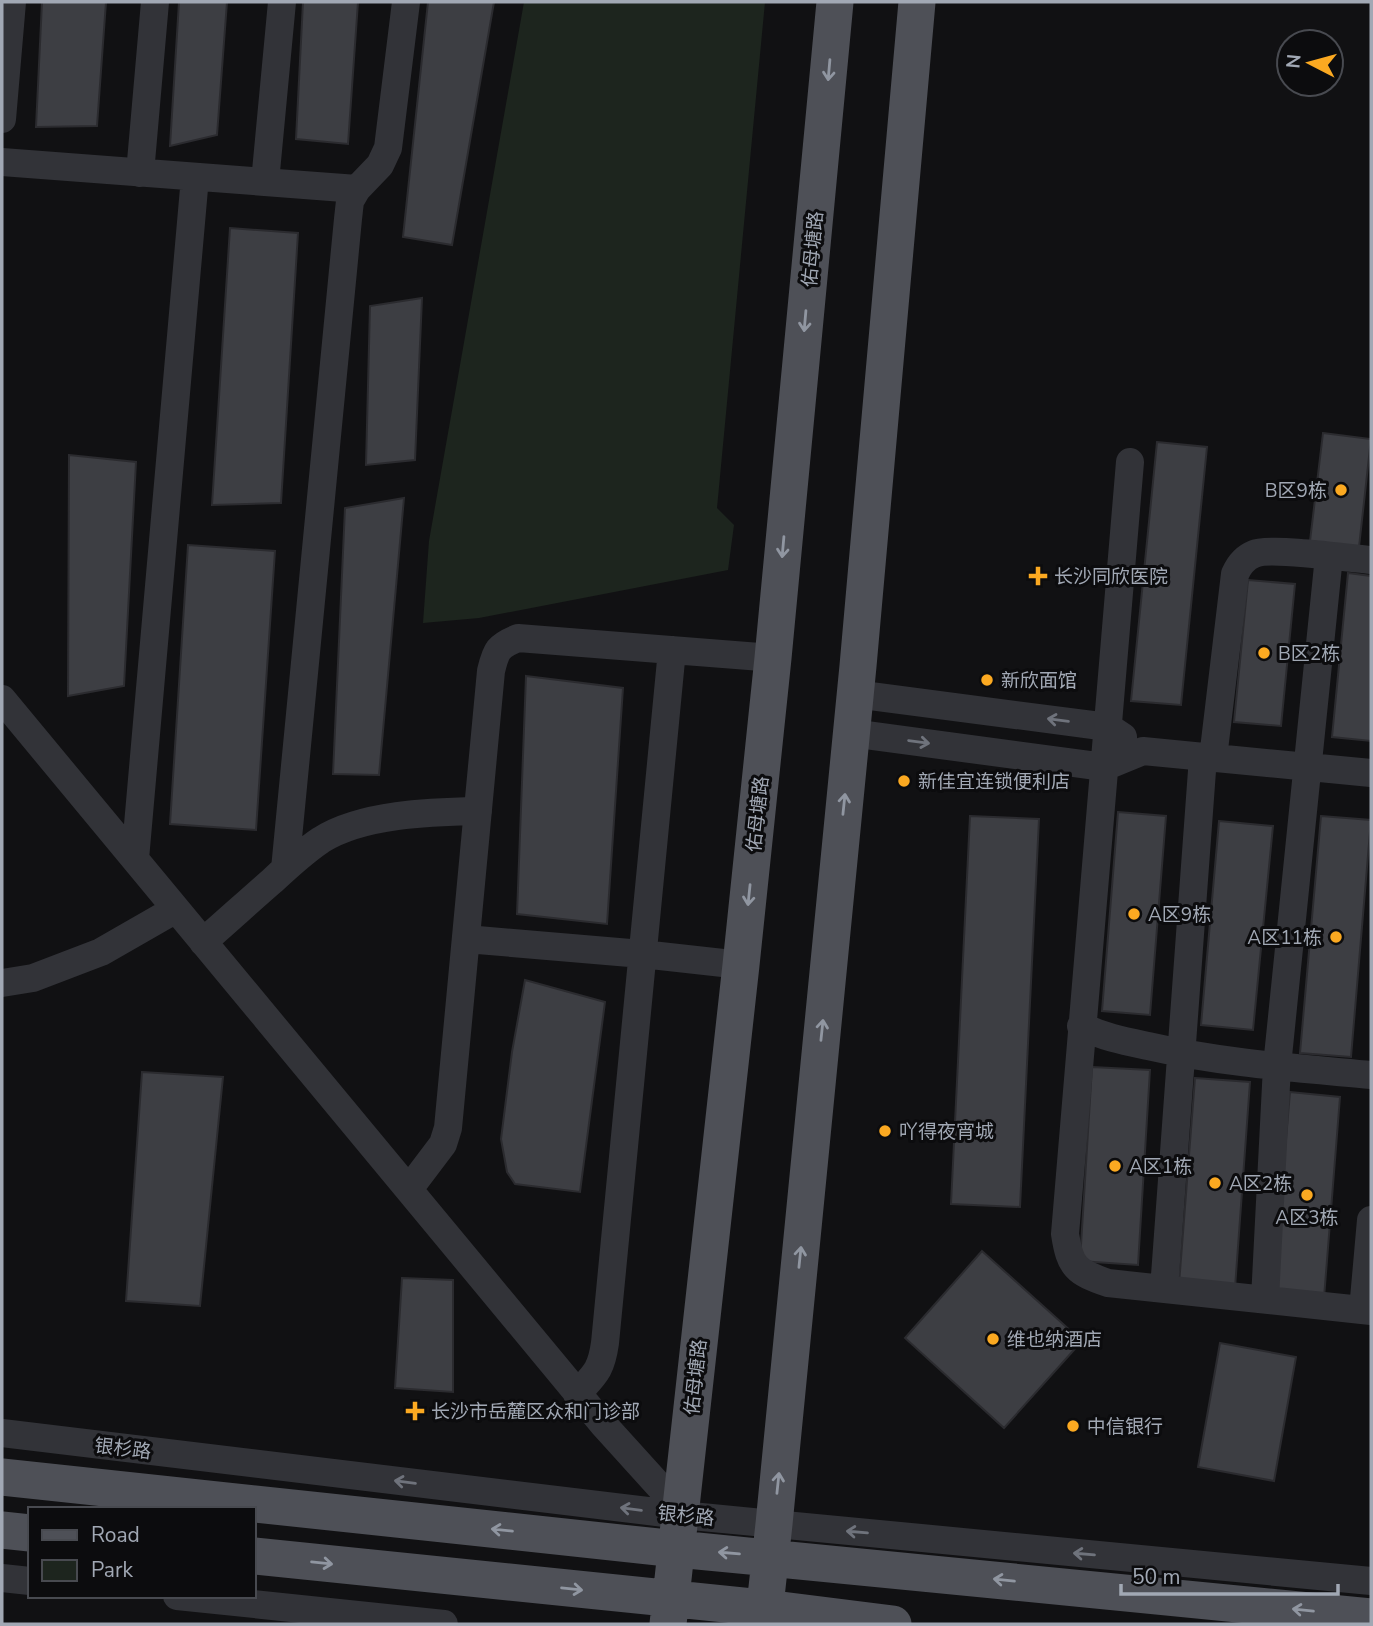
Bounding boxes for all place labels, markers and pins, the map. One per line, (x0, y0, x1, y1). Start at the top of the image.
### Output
place label: B区9栋 (1265, 478, 1327, 504)
marker: B区9栋 (1333, 482, 1349, 498)
place label: 长沙同欣医院 (1054, 564, 1168, 590)
marker: 长沙同欣医院 (1028, 566, 1048, 586)
place label: B区2栋 (1278, 641, 1340, 667)
marker: B区2栋 (1256, 645, 1272, 661)
place label: 新欣面馆 (1001, 668, 1077, 694)
marker: 新欣面馆 (979, 672, 995, 688)
place label: 新佳宜连锁便利店 (918, 769, 1070, 795)
marker: 新佳宜连锁便利店 (896, 773, 912, 789)
place label: A区9栋 (1148, 902, 1211, 928)
marker: A区9栋 (1126, 906, 1142, 922)
place label: A区11栋 (1247, 925, 1322, 951)
marker: A区11栋 (1328, 929, 1344, 945)
place label: 吖得夜宵城 (899, 1119, 994, 1145)
marker: 吖得夜宵城 (877, 1123, 893, 1139)
place label: A区1栋 (1129, 1154, 1192, 1180)
marker: A区1栋 (1107, 1158, 1123, 1174)
place label: A区2栋 (1229, 1171, 1292, 1197)
marker: A区2栋 (1207, 1175, 1223, 1191)
marker: A区3栋 (1299, 1187, 1315, 1203)
place label: A区3栋 (1275, 1205, 1339, 1231)
place label: 维也纳酒店 (1007, 1327, 1102, 1353)
marker: 维也纳酒店 (985, 1331, 1001, 1347)
place label: 长沙市岳麓区众和门诊部 (431, 1399, 640, 1425)
marker: 长沙市岳麓区众和门诊部 (405, 1401, 425, 1421)
place label: 中信银行 (1087, 1414, 1163, 1440)
marker: 中信银行 (1065, 1418, 1081, 1434)

